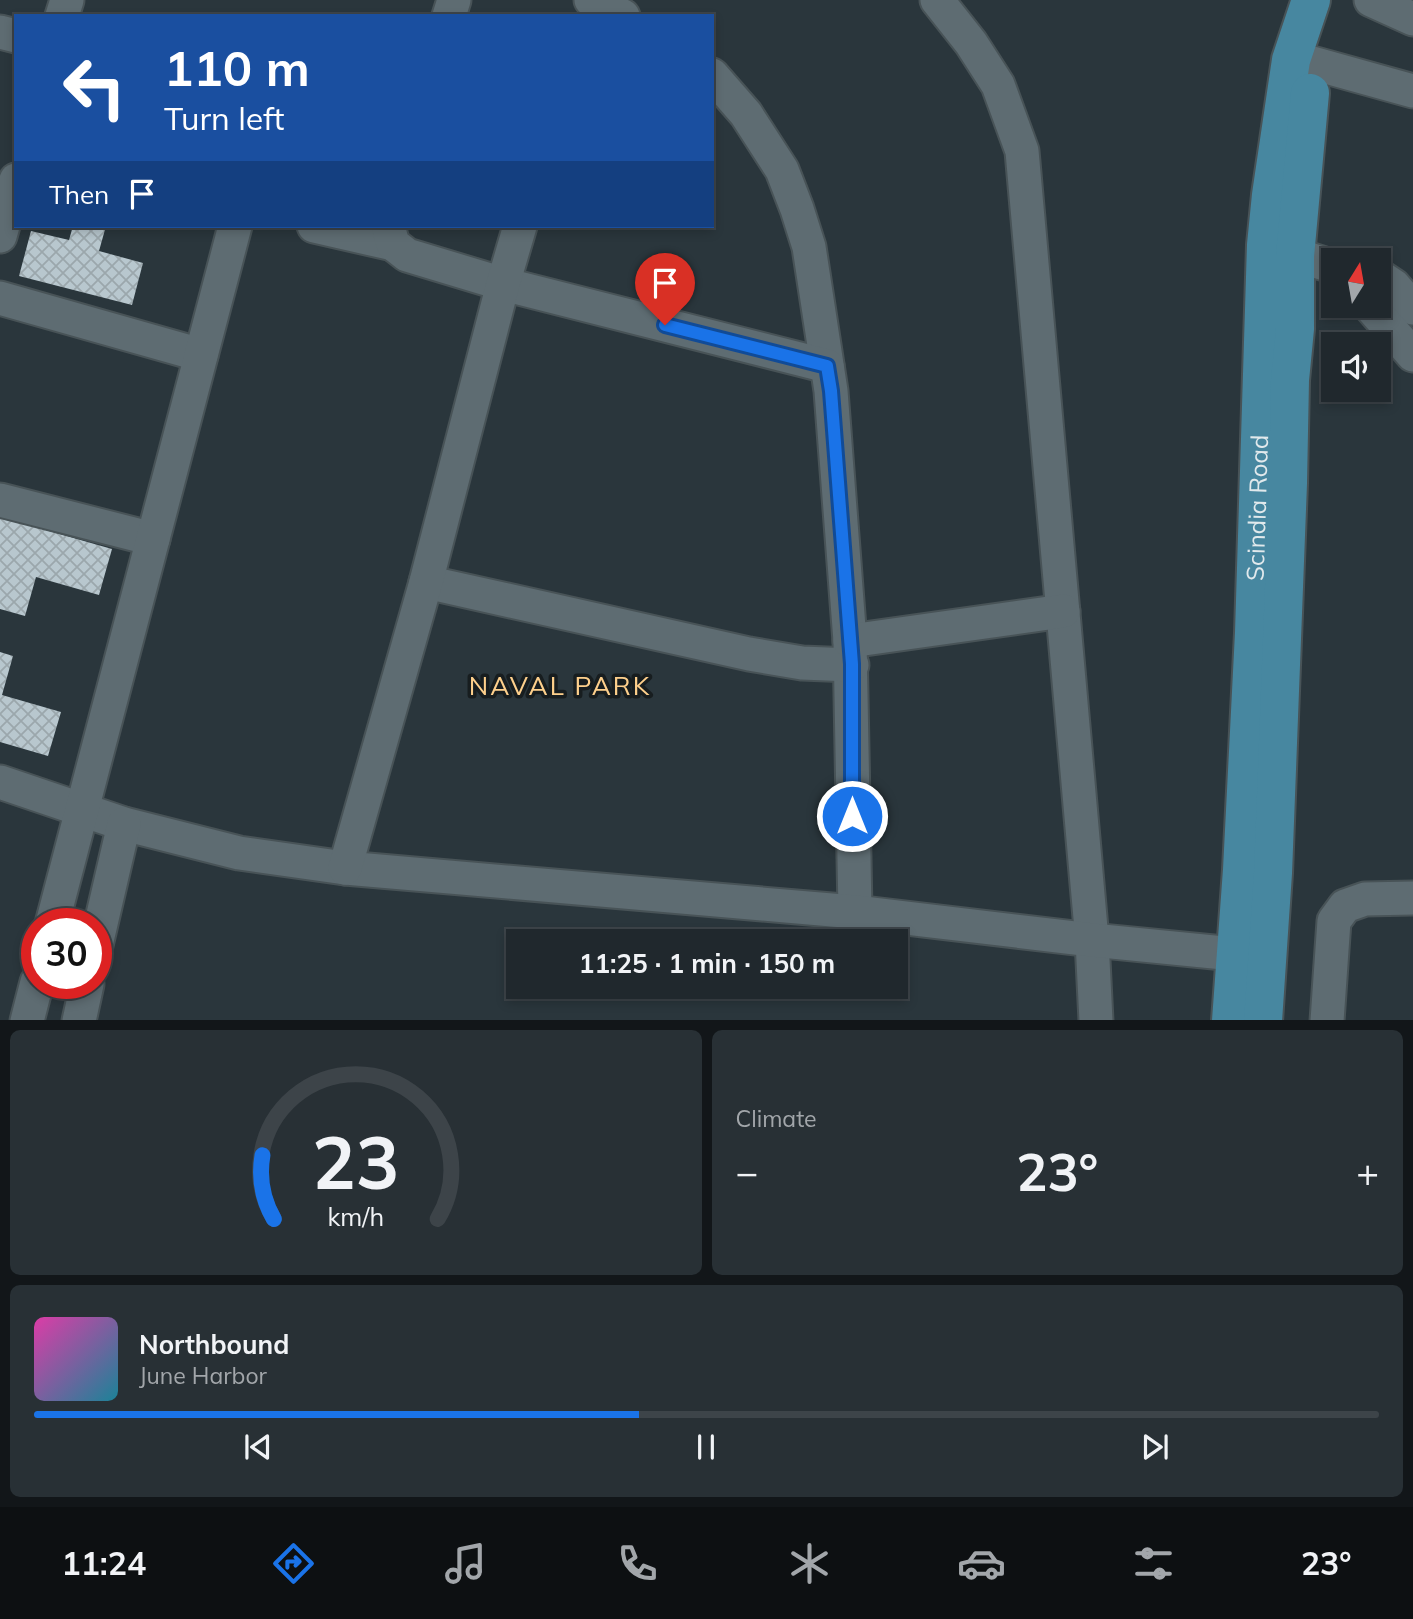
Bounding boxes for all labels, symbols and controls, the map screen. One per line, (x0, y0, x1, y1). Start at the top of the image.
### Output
text: 110 m (164, 37, 310, 98)
icon: left (49, 42, 140, 133)
text: Turn left (164, 98, 284, 138)
icon: arrive (123, 175, 161, 213)
text: Then (49, 178, 109, 211)
north arrow (1321, 248, 1391, 318)
map controls (1321, 248, 1391, 402)
pin (635, 253, 695, 325)
icon: arrive (646, 264, 684, 302)
button: sound (1321, 332, 1391, 402)
street label: Scindia Road (1240, 434, 1274, 581)
district label: NAVAL PARK (469, 669, 651, 702)
position arrow (815, 779, 889, 853)
speed limit sign: 30 (21, 908, 112, 999)
text: 11:25 · 1 min · 150 m (579, 947, 835, 980)
text: Climate (736, 1104, 817, 1133)
text: 23 (312, 1116, 399, 1207)
text: 23° (1016, 1139, 1098, 1204)
text: − (736, 1148, 758, 1196)
text: + (1356, 1148, 1379, 1196)
text: km/h (327, 1200, 384, 1231)
text: Northbound (139, 1328, 289, 1361)
text: June Harbor (139, 1361, 267, 1390)
icon: previous (239, 1428, 277, 1466)
icon: pause (687, 1428, 725, 1466)
icon: next (1136, 1428, 1174, 1466)
icon: directions (269, 1539, 318, 1588)
icon: music (441, 1539, 490, 1588)
icon: phone (613, 1539, 662, 1588)
icon: climate (785, 1539, 834, 1588)
icon: car (957, 1539, 1006, 1588)
icon: filters (1129, 1539, 1178, 1588)
text: 11:24 (61, 1543, 146, 1583)
text: 23° (1301, 1543, 1351, 1583)

